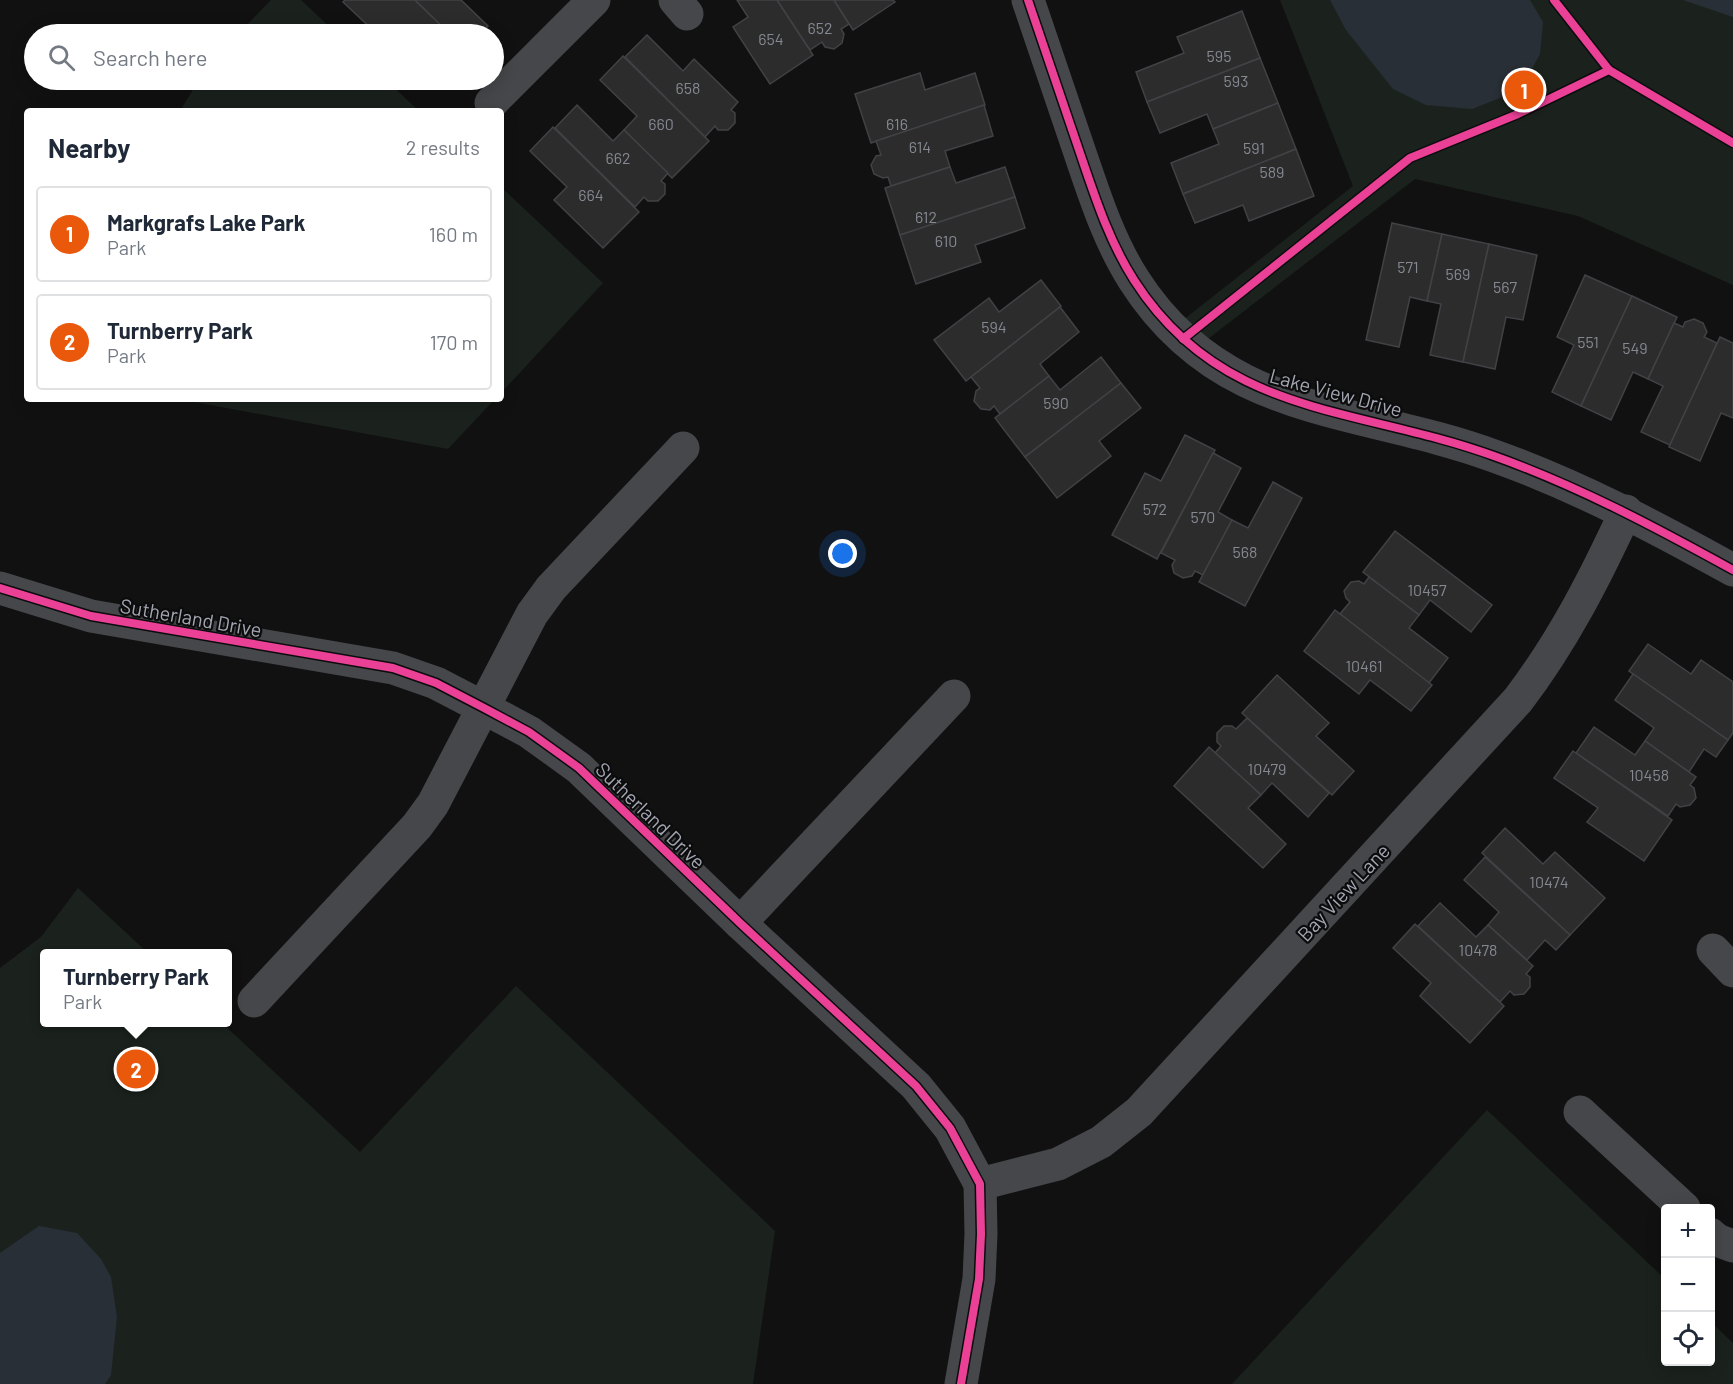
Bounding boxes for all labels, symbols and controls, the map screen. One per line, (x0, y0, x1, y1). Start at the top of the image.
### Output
house number: 652 (807, 18, 833, 37)
search box (24, 24, 504, 90)
house number: 654 (758, 29, 784, 48)
icon: search (45, 41, 78, 74)
text: Search here (93, 44, 207, 70)
house number: 595 (1207, 46, 1231, 65)
pin: 1 (1504, 68, 1544, 112)
house number: 593 (1224, 71, 1248, 90)
house number: 658 (676, 78, 700, 97)
house number: 660 (648, 114, 674, 133)
house number: 616 (886, 114, 908, 133)
text: Nearby (48, 132, 130, 163)
text: 2 results (406, 135, 480, 159)
house number: 614 (909, 137, 931, 156)
house number: 591 (1243, 138, 1265, 157)
house number: 662 (605, 148, 631, 167)
house number: 589 (1260, 162, 1284, 181)
house number: 664 (578, 185, 604, 204)
house number: 612 (915, 207, 937, 226)
text: Markgrafs Lake Park (107, 209, 305, 235)
text: 1 (66, 222, 73, 246)
text: 160 m (429, 222, 478, 246)
house number: 610 (935, 231, 957, 250)
text: Park (107, 235, 146, 259)
house number: 571 (1397, 257, 1419, 276)
house number: 569 (1446, 264, 1470, 283)
house number: 567 (1493, 277, 1517, 296)
text: Turnberry Park (107, 317, 253, 343)
house number: 594 (981, 317, 1007, 336)
text: 2 (64, 330, 75, 354)
text: 170 m (430, 330, 478, 354)
house number: 551 (1577, 332, 1599, 351)
house number: 549 (1622, 338, 1648, 357)
text: Park (107, 343, 146, 367)
street label: Lake View Drive (1267, 363, 1405, 421)
house number: 590 (1043, 393, 1069, 412)
house number: 572 (1143, 499, 1167, 518)
house number: 570 (1191, 507, 1215, 526)
your location (828, 539, 857, 568)
house number: 568 (1233, 542, 1257, 561)
house number: 10457 (1407, 580, 1447, 599)
street label: Sutherland Drive (118, 593, 264, 641)
house number: 10461 (1345, 656, 1383, 675)
street label: Sutherland Drive (591, 757, 711, 873)
house number: 10479 (1248, 759, 1286, 778)
house number: 10458 (1629, 765, 1669, 784)
street label: Bay View Lane (1292, 838, 1394, 946)
house number: 10474 (1529, 872, 1569, 891)
house number: 10478 (1459, 940, 1497, 959)
popup (40, 949, 232, 1027)
text: Turnberry Park (63, 963, 209, 989)
text: Park (63, 989, 102, 1013)
pin: 2 (116, 1046, 156, 1092)
map controls (1661, 1204, 1715, 1366)
button: + (1661, 1204, 1715, 1258)
button: − (1661, 1258, 1715, 1312)
button: locate (1661, 1312, 1715, 1366)

